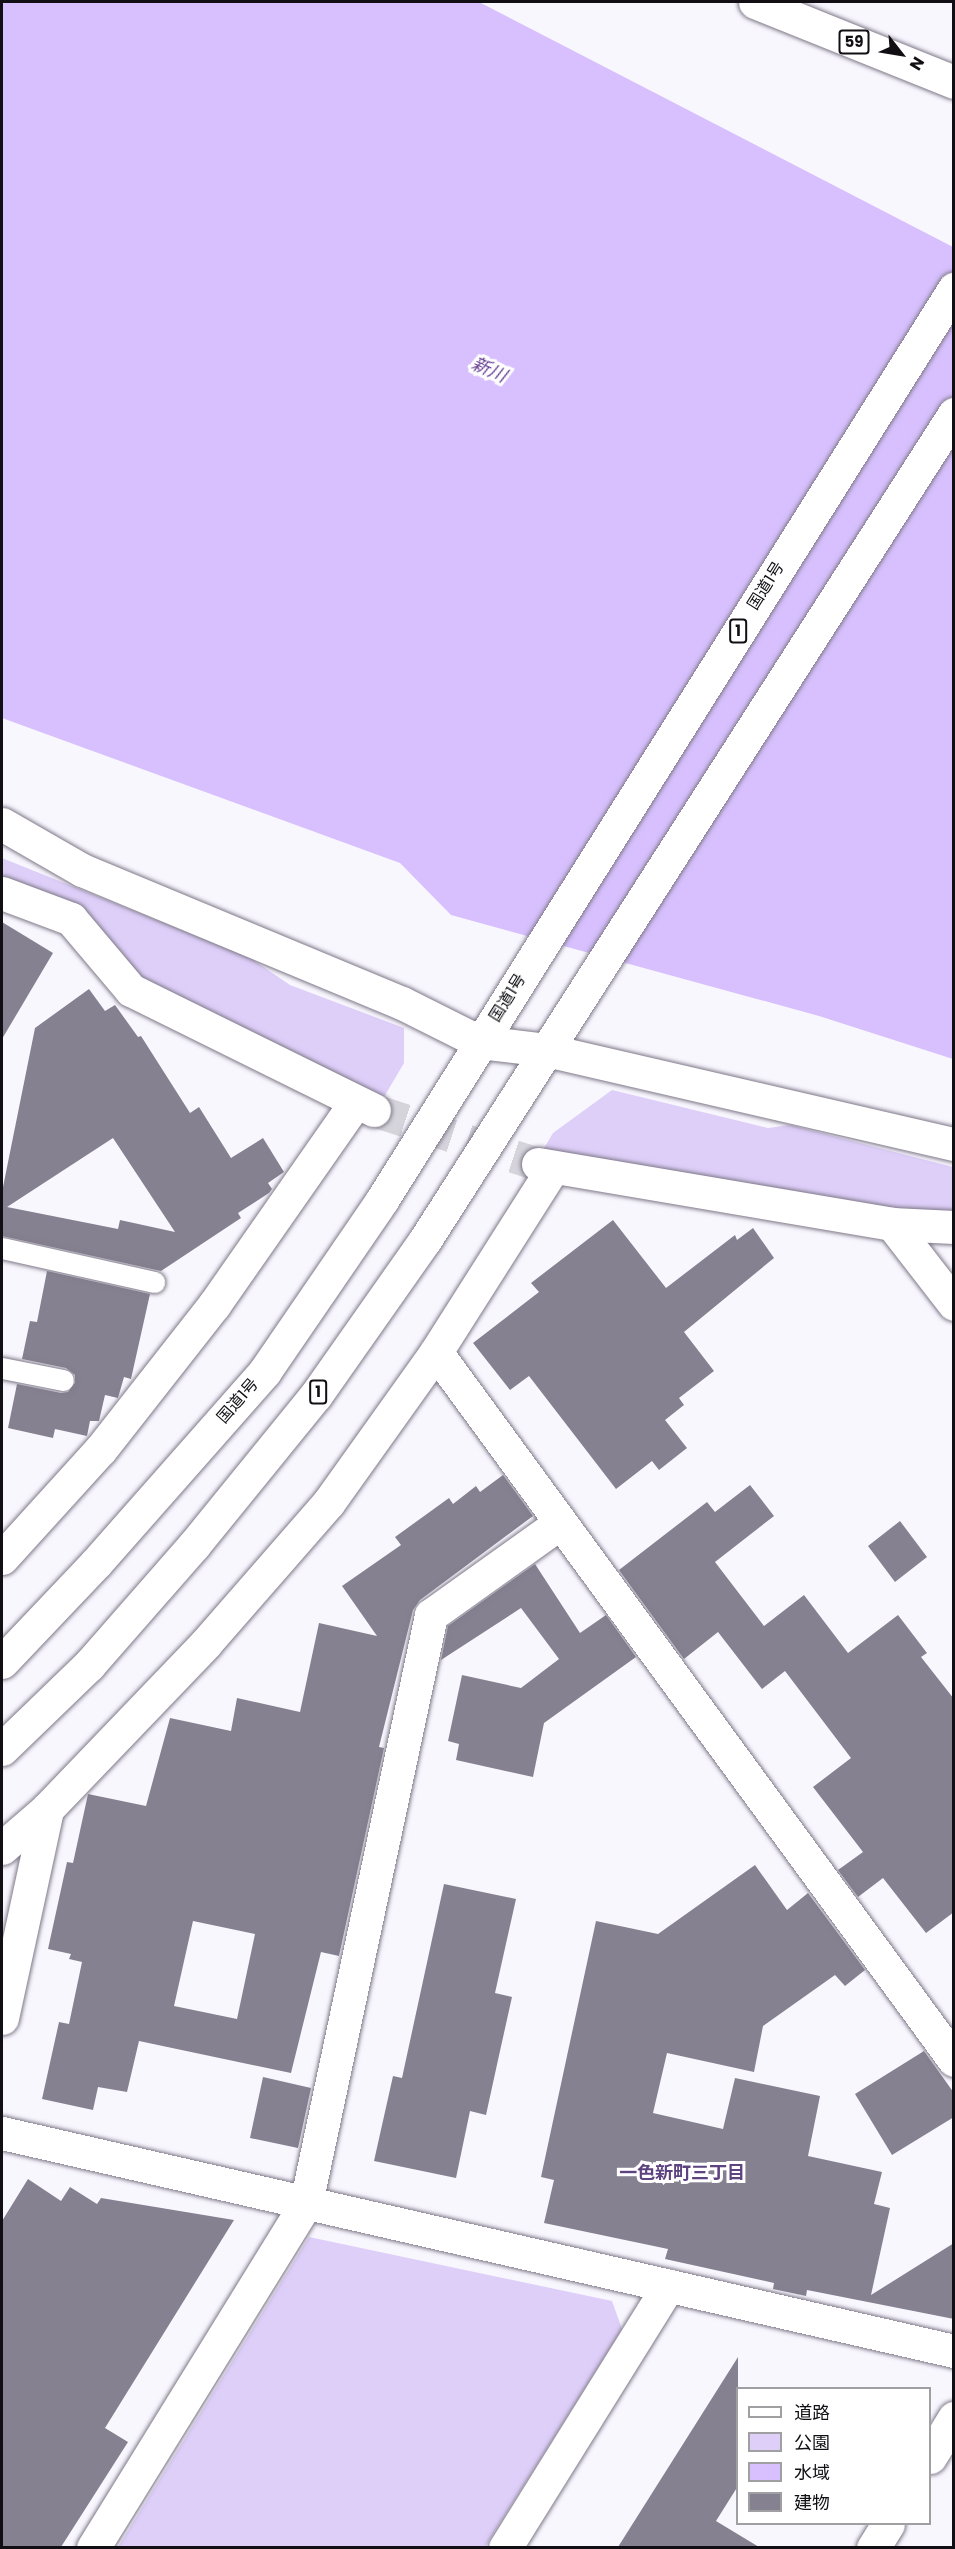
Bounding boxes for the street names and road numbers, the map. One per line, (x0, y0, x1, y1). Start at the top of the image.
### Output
road number: 59 (838, 30, 870, 54)
street label: 国道1号 (744, 558, 788, 614)
road number: 1 (729, 619, 747, 643)
street label: 国道1号 (486, 970, 530, 1026)
street label: 国道1号 (213, 1375, 263, 1427)
road number: 1 (309, 1380, 327, 1404)

